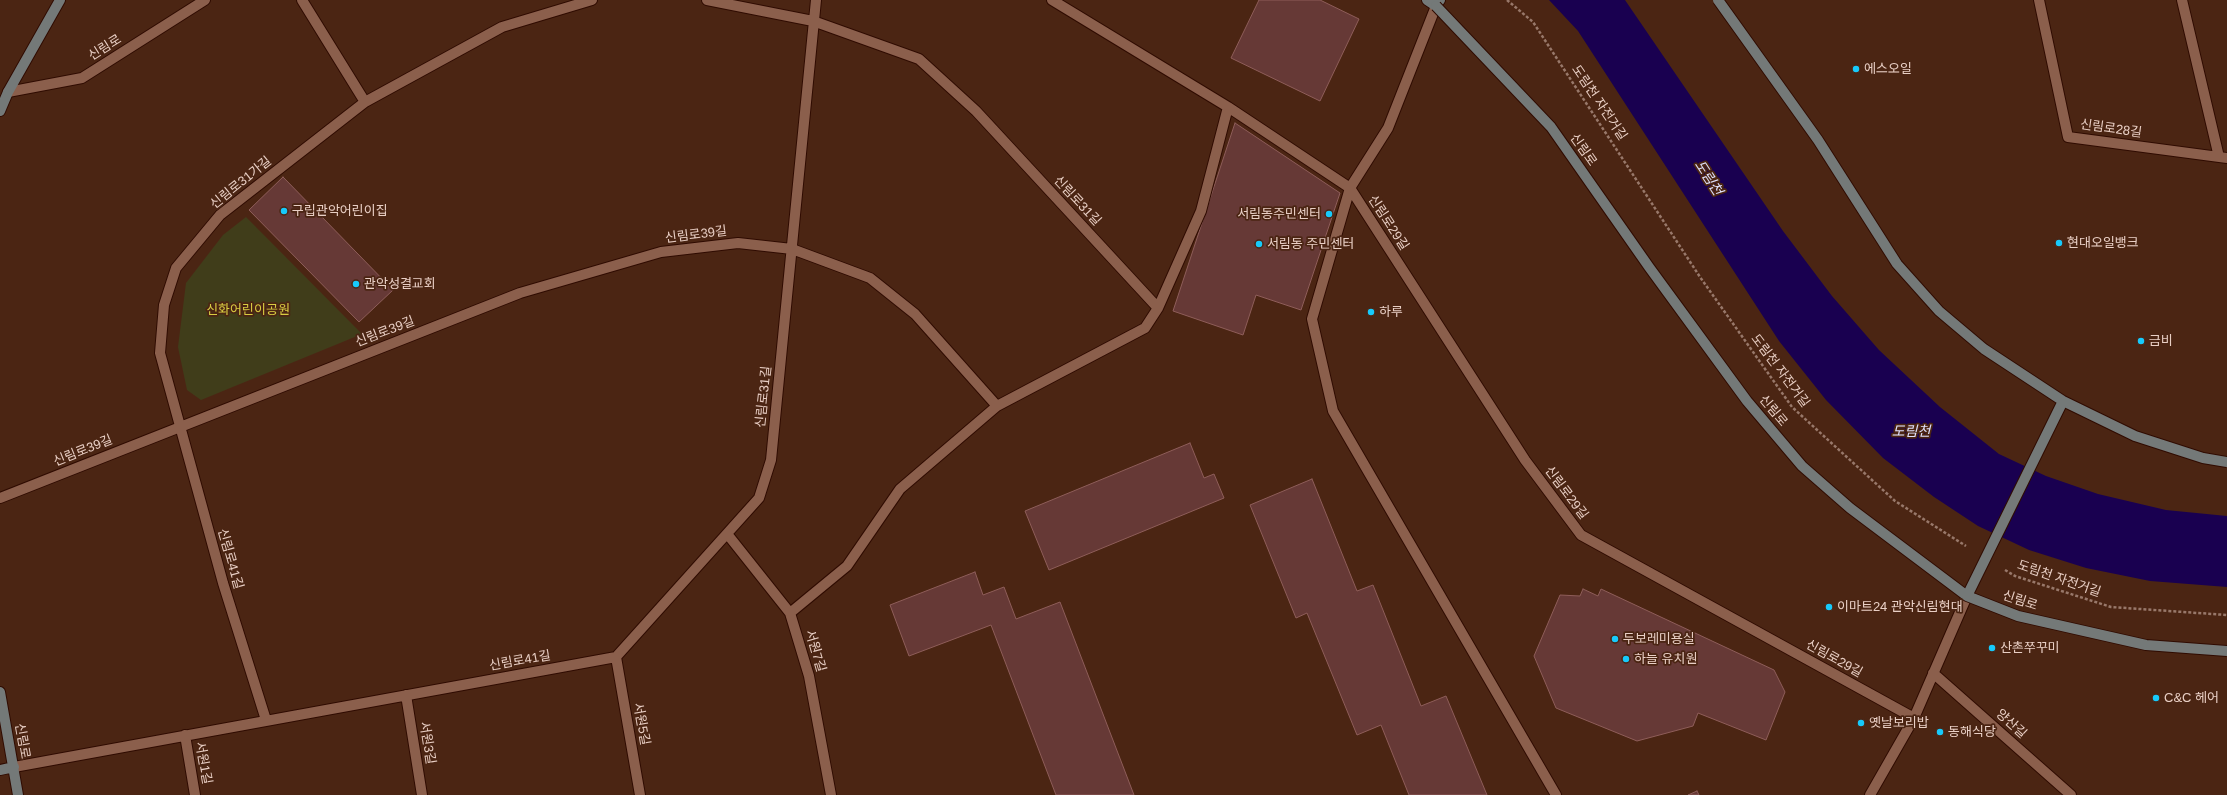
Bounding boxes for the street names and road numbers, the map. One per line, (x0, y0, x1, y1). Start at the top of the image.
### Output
street label: 신림로 (86, 32, 124, 64)
street label: 도림천 자전거길 (1568, 62, 1630, 144)
street label: 신림로28길 (2079, 117, 2143, 141)
street label: 신림로 (1566, 131, 1600, 169)
street label: 신림로31가길 (207, 154, 275, 212)
street label: 신림로31길 (1050, 173, 1104, 229)
street label: 신림로29길 (1364, 193, 1412, 253)
street label: 신림로39길 (664, 223, 728, 247)
street label: 신림로39길 (353, 314, 417, 350)
street label: 도림천 자전거길 (1747, 331, 1813, 411)
street label: 신림로31길 (753, 365, 775, 429)
street label: 신림로 (1755, 392, 1791, 430)
street label: 신림로39길 (51, 432, 115, 470)
street label: 신림로29길 (1541, 463, 1591, 523)
street label: 신림로41길 (214, 527, 246, 591)
street label: 도림천 자전거길 (2015, 557, 2103, 601)
street label: 신림로 (2001, 588, 2039, 614)
street label: 서원7길 (802, 628, 828, 674)
street label: 신림로29길 (1803, 637, 1865, 681)
street label: 신림로41길 (488, 648, 552, 674)
street label: 서원5길 (630, 701, 652, 747)
street label: 양산길 (1992, 706, 2030, 742)
street label: 서원3길 (416, 720, 438, 766)
street label: 신림로 (11, 722, 33, 760)
street label: 서원1길 (192, 740, 214, 786)

